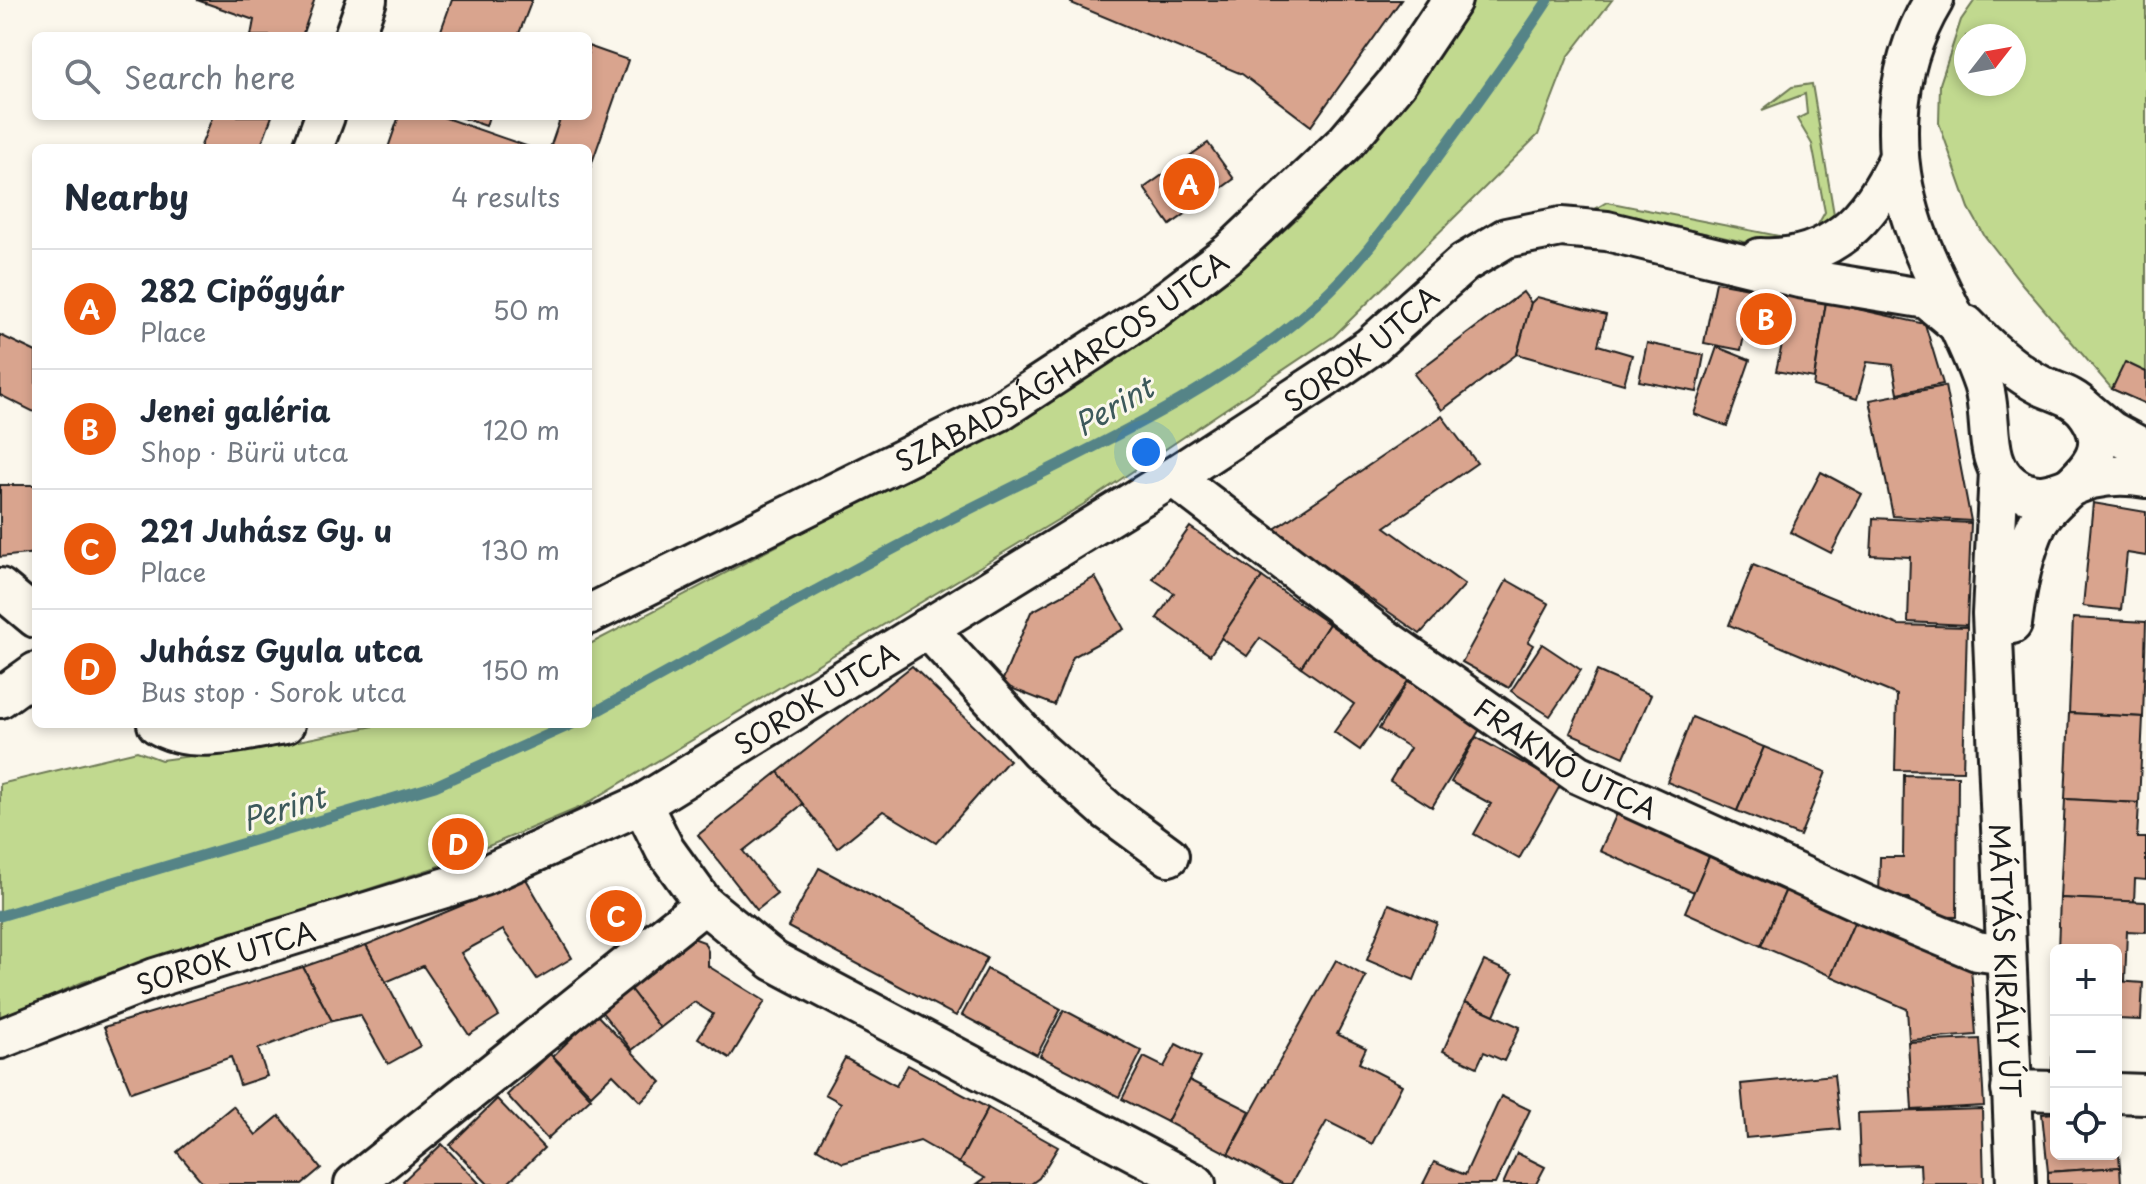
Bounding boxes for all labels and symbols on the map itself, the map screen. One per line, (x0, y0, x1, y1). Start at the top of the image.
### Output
north arrow (1954, 24, 2026, 96)
pin: A (1163, 154, 1215, 214)
street label: SZABADSÁGHARCOS UTCA (887, 240, 1237, 482)
street label: SOROK UTCA (1274, 274, 1448, 421)
pin: B (1740, 289, 1792, 349)
water label: Perint (1065, 362, 1164, 446)
your location (1126, 432, 1166, 472)
street label: SOROK UTCA (725, 630, 906, 764)
street label: FRAKNÓ UTCA (1465, 686, 1665, 829)
water label: Perint (236, 772, 334, 841)
pin: D (432, 814, 484, 874)
street label: MÁTYÁS KIRÁLY ÚT (1979, 822, 2034, 1099)
pin: C (590, 886, 642, 946)
street label: SOROK UTCA (129, 908, 320, 1005)

